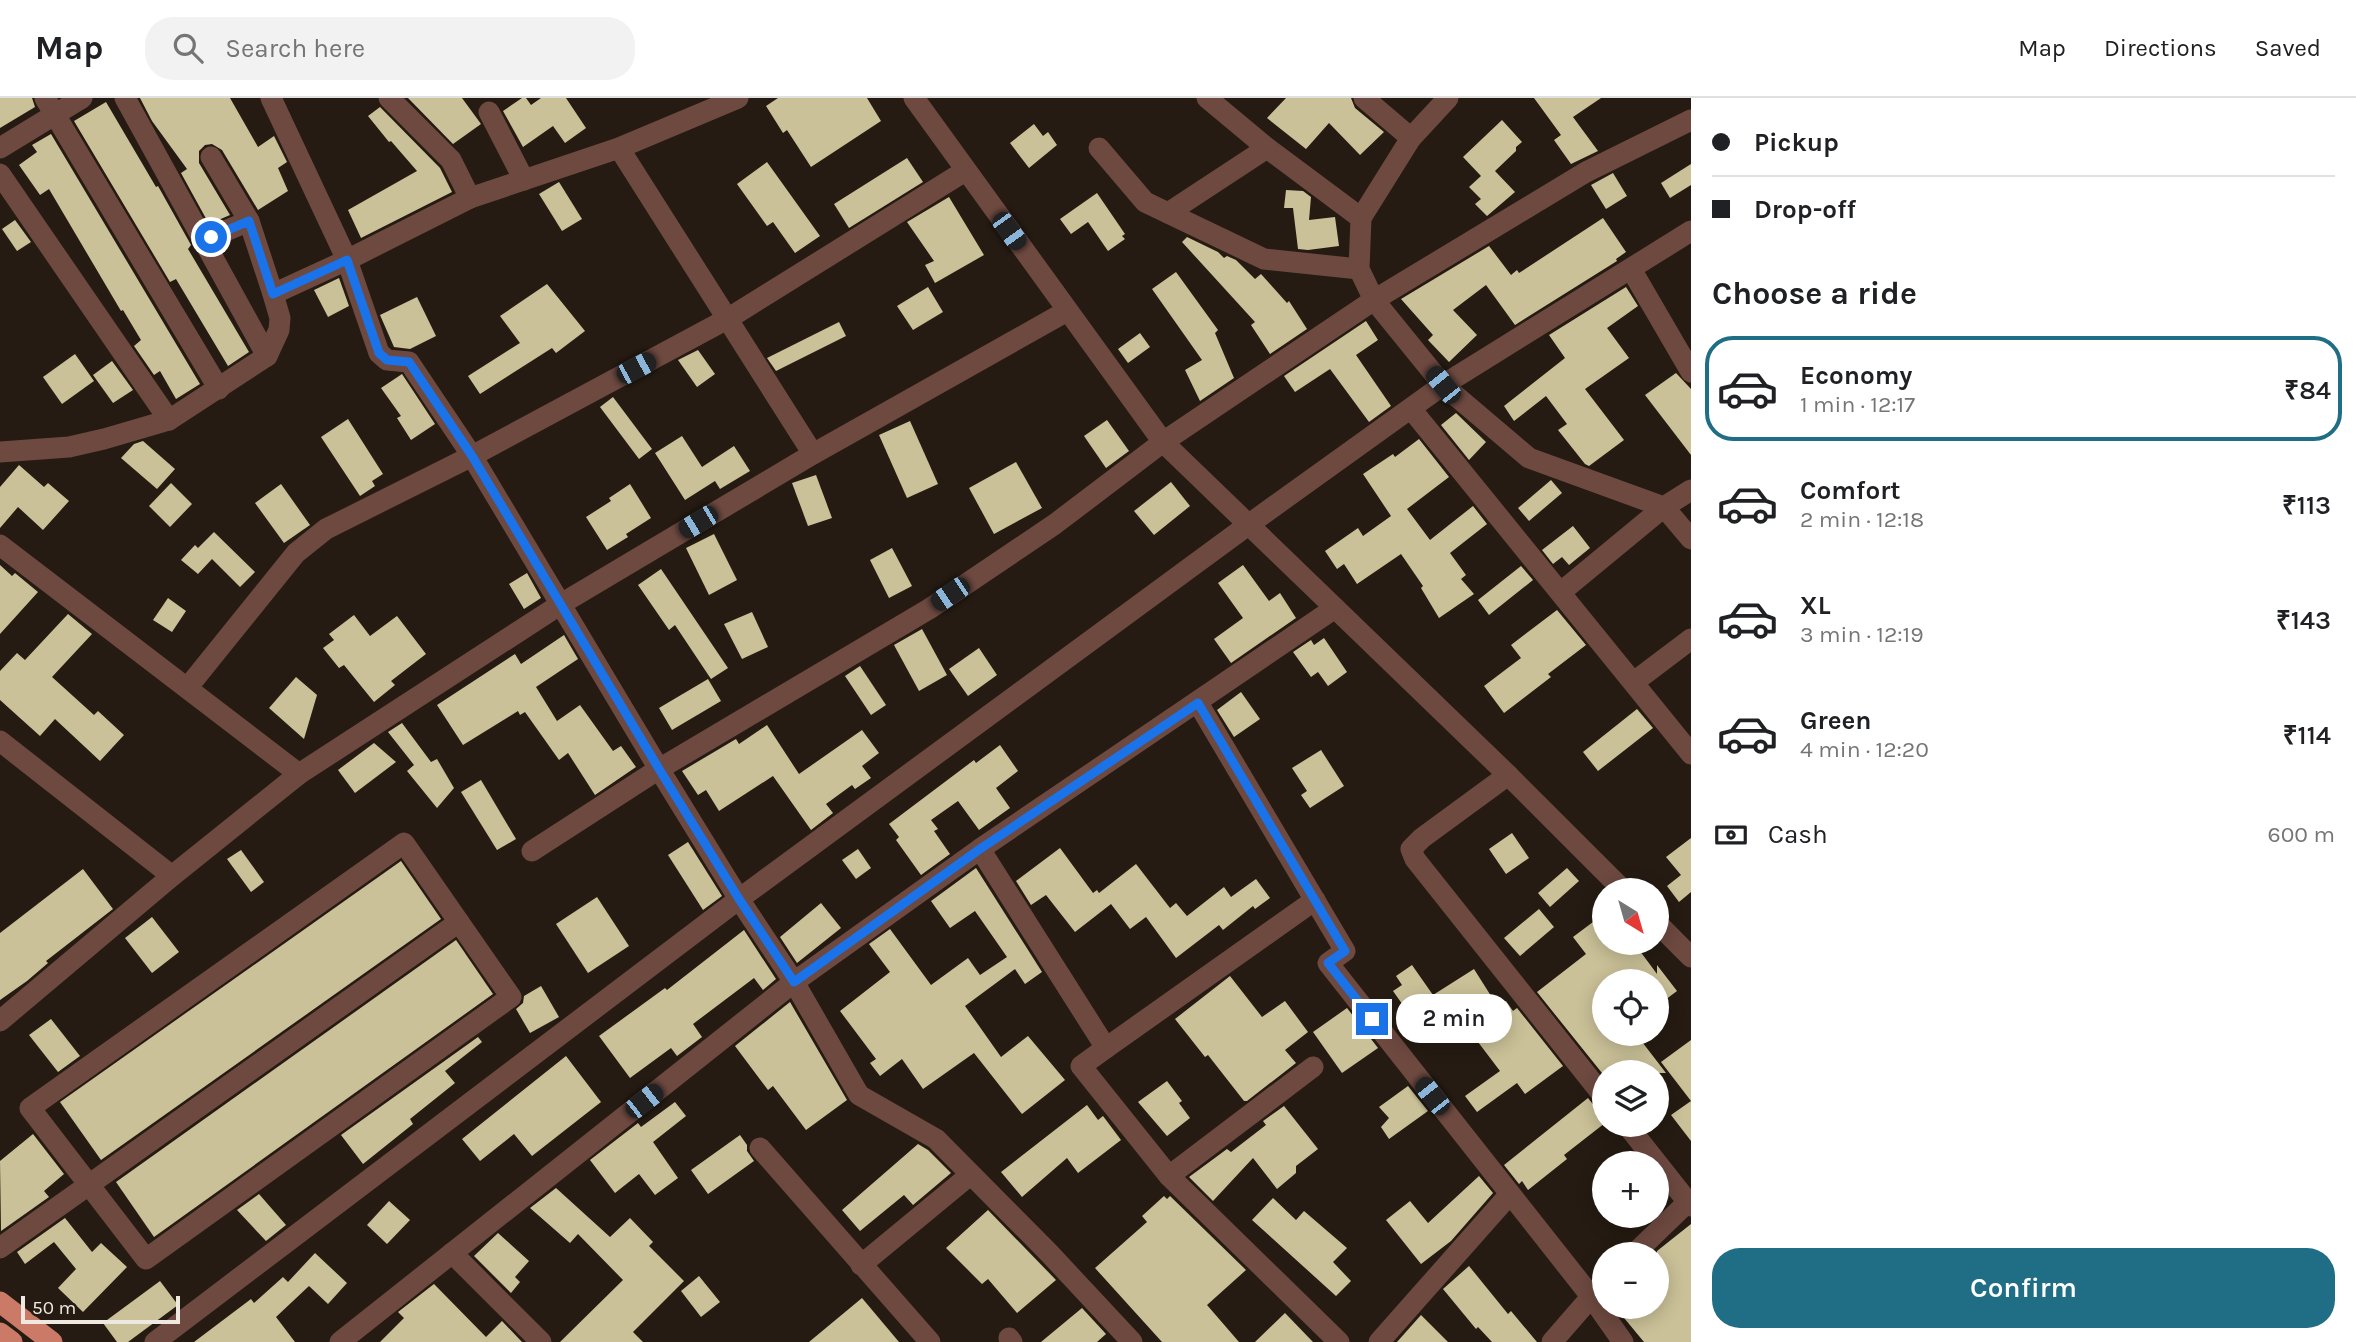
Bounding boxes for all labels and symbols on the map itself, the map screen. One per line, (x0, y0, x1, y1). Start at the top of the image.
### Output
car (989, 208, 1030, 254)
route start (195, 221, 227, 253)
car (613, 349, 660, 387)
car (1422, 362, 1465, 408)
car (675, 502, 722, 542)
car (927, 574, 974, 614)
north arrow (1592, 878, 1670, 956)
callout: 2 min (1396, 995, 1512, 1044)
route end (1356, 1003, 1388, 1035)
car (1411, 1073, 1454, 1119)
car (621, 1080, 668, 1122)
scale bar (21, 1293, 180, 1325)

